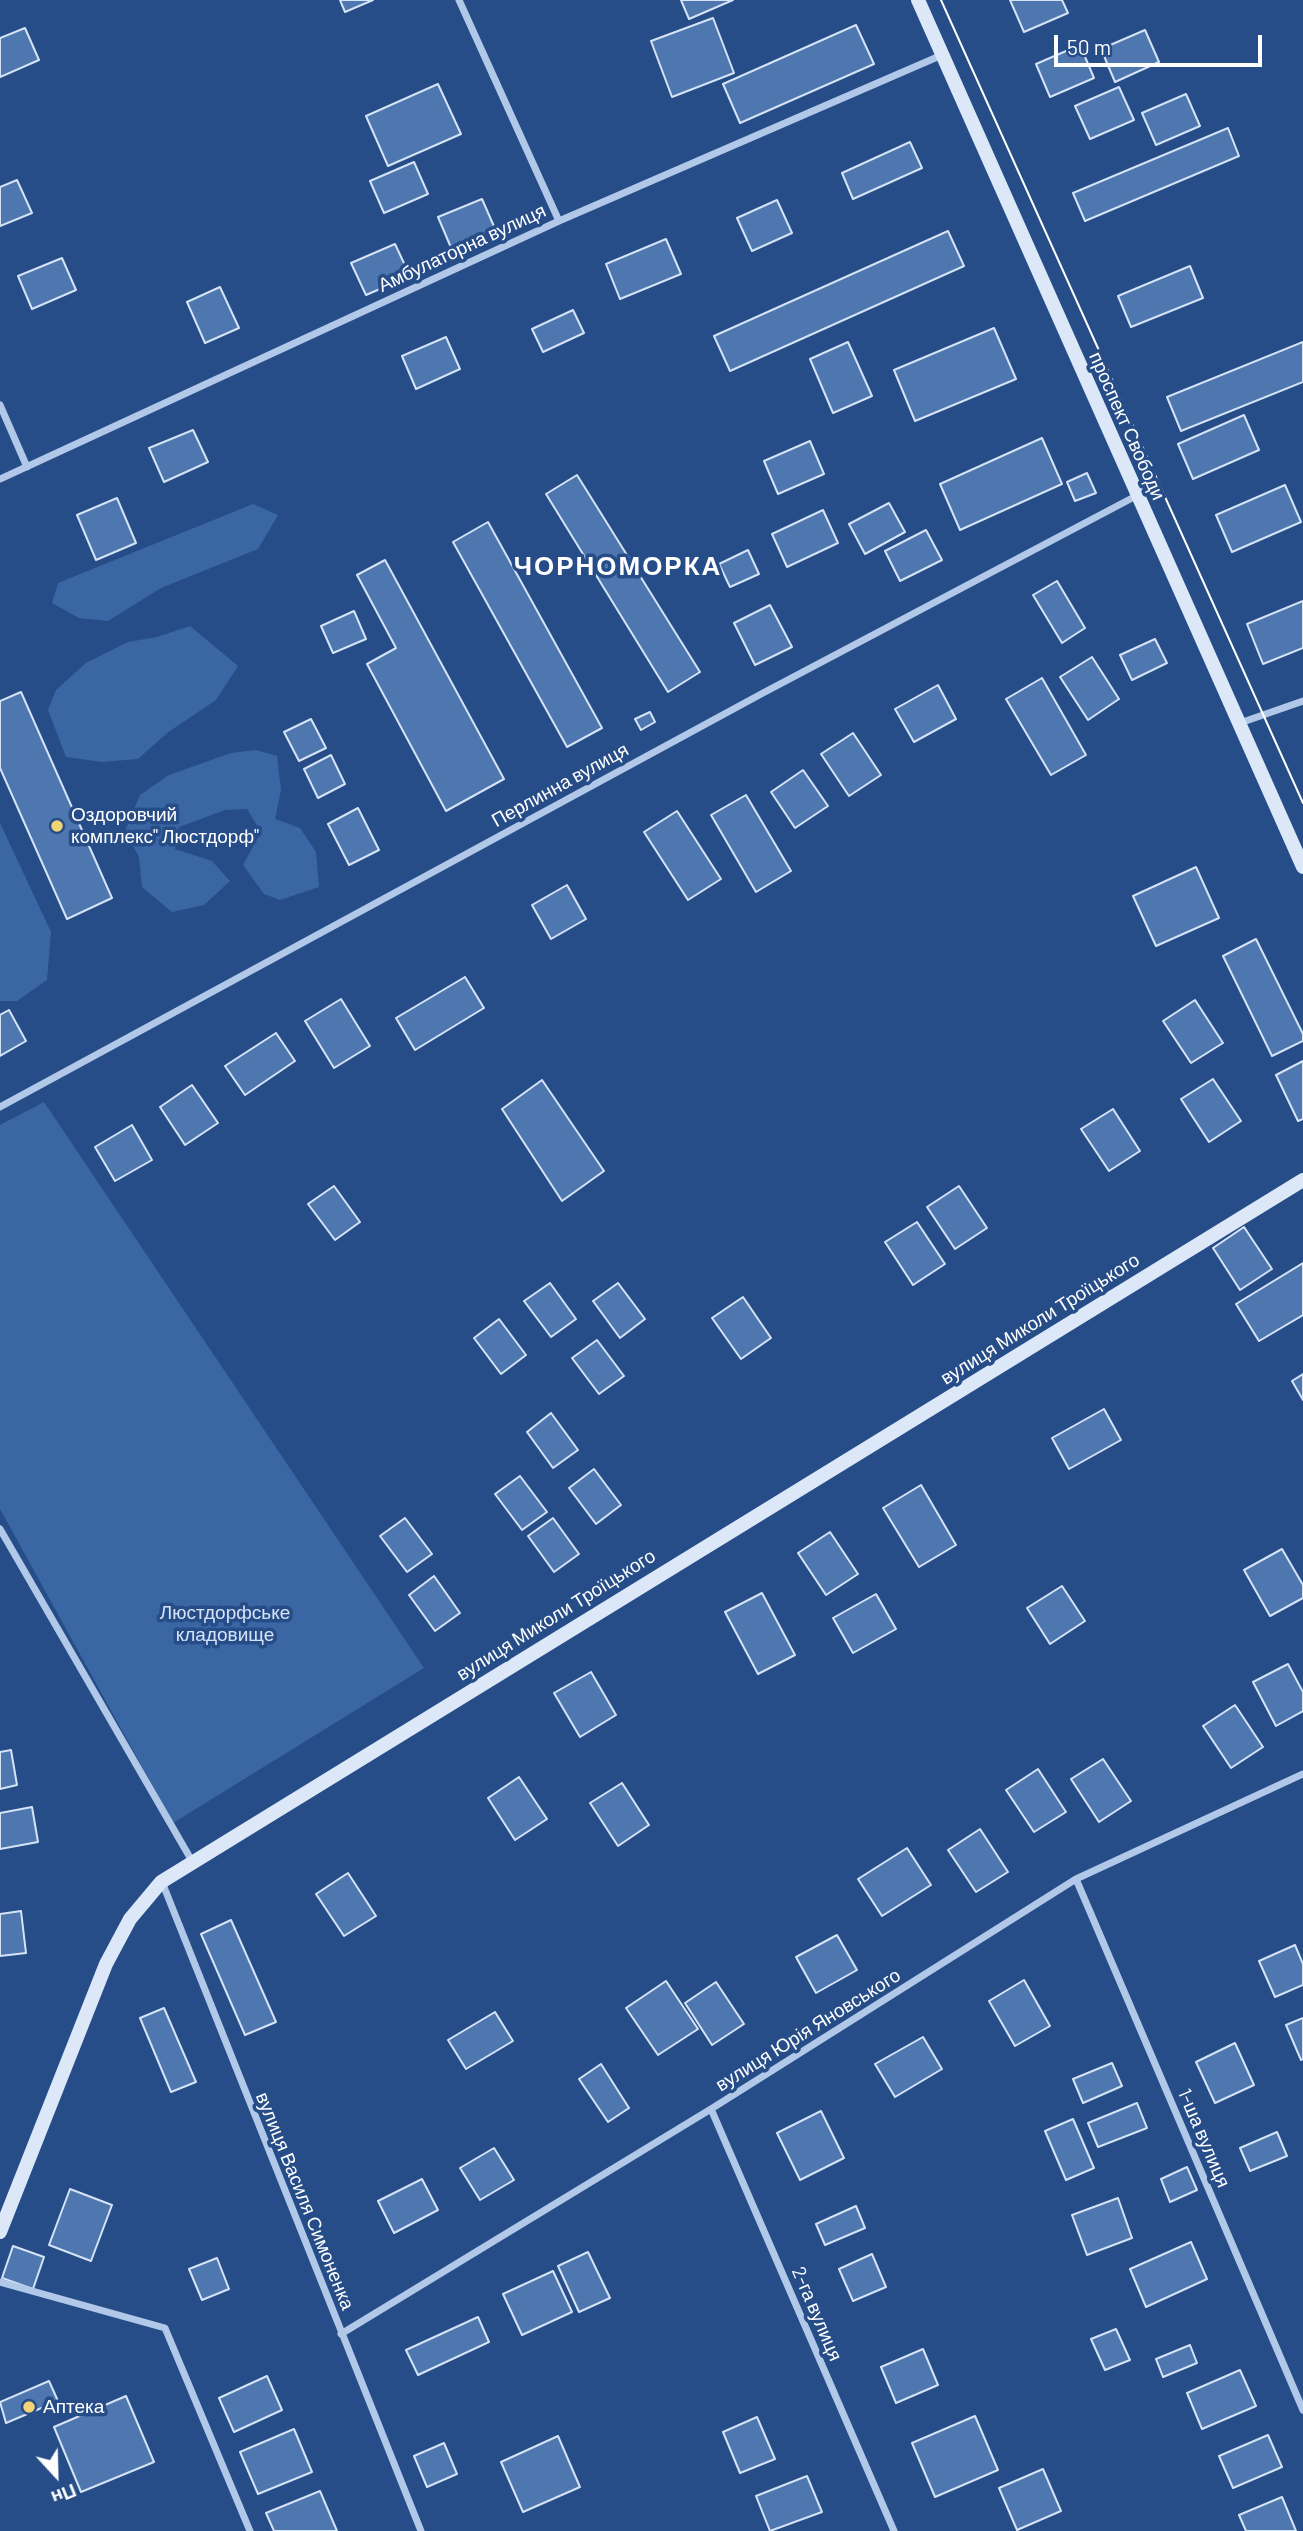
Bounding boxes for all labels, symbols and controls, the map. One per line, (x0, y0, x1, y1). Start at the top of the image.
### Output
scale bar (1058, 21, 1266, 65)
text: 50 m (1067, 34, 1111, 59)
street label: Амбулаторна вулиця (375, 199, 549, 297)
street label: проспект Свободи (1084, 348, 1170, 504)
district label: ЧОРНОМОРКА (515, 550, 721, 582)
street label: Перлинна вулиця (488, 738, 632, 832)
place label: Оздоровчий комплекс" Люстдорф" (71, 804, 259, 848)
marker: Оздоровчий комплекс" Люстдорф" (49, 818, 65, 834)
street label: вулиця Миколи Троїцького (936, 1248, 1144, 1390)
street label: вулиця Миколи Троїцького (452, 1544, 660, 1686)
park label: Люстдорфське кладовище (160, 1602, 290, 1646)
street label: вулиця Юрія Яновського (711, 1964, 905, 2096)
street label: 1-ша вулиця (1173, 2085, 1235, 2191)
street label: вулиця Василя Симоненка (251, 2089, 359, 2313)
street label: 2-га вулиця (787, 2263, 847, 2365)
place label: Аптека (43, 2396, 104, 2418)
marker: Аптека (21, 2399, 37, 2415)
north arrow (21, 2440, 91, 2510)
text: Пн (48, 2480, 80, 2510)

